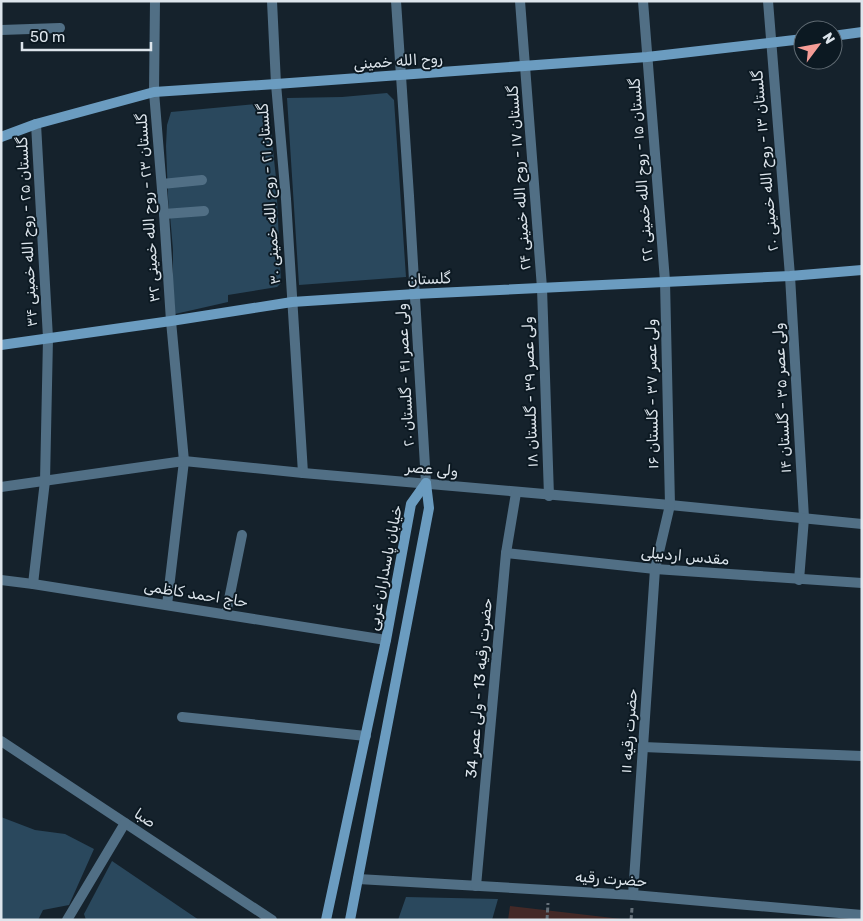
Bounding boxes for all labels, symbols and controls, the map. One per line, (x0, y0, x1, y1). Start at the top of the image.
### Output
scale bar (22, 20, 151, 52)
north arrow (793, 20, 843, 70)
text: 50 m (30, 28, 65, 46)
text: N (819, 30, 838, 47)
street label: روح الله خمینی (353, 49, 443, 75)
street label: گلستان ۱۳ - روح الله خمینی ۲۰ (748, 69, 784, 252)
street label: گلستان ۱۵ - روح الله خمینی ۲۲ (626, 77, 658, 262)
street label: گلستان ۱۷ - روح الله خمینی ۲۴ (504, 85, 536, 271)
street label: گلستان ۲۱ - روح الله خمینی ۳۰ (254, 102, 286, 285)
street label: گلستان ۲۳ - روح الله خمینی ۳۲ (132, 113, 166, 303)
street label: گلستان ۲۵ - روح الله خمینی ۳۴ (13, 136, 43, 327)
street label: گلستان (407, 269, 452, 289)
street label: ولی عصر ۴۱ - گلستان ۲۰ (392, 303, 419, 447)
street label: ولی عصر ۳۹ - گلستان ۱۸ (518, 316, 543, 468)
street label: ولی عصر ۳۷ - گلستان ۱۶ (642, 319, 663, 469)
street label: ولی عصر ۳۵ - گلستان ۱۴ (769, 322, 796, 474)
street label: ولی عصر (404, 458, 459, 481)
street label: خیابان پاسداران غربی (364, 504, 407, 633)
street label: مقدس اردبیلی (640, 543, 730, 569)
street label: حاج احمد کاظمی (142, 577, 249, 613)
street label: حضرت رقیه 13 - ولی عصر 34 (462, 597, 497, 779)
street label: حضرت رقیه ۱۱ (617, 688, 641, 774)
street label: صبا (131, 804, 159, 832)
street label: حضرت رقیه (574, 868, 648, 890)

